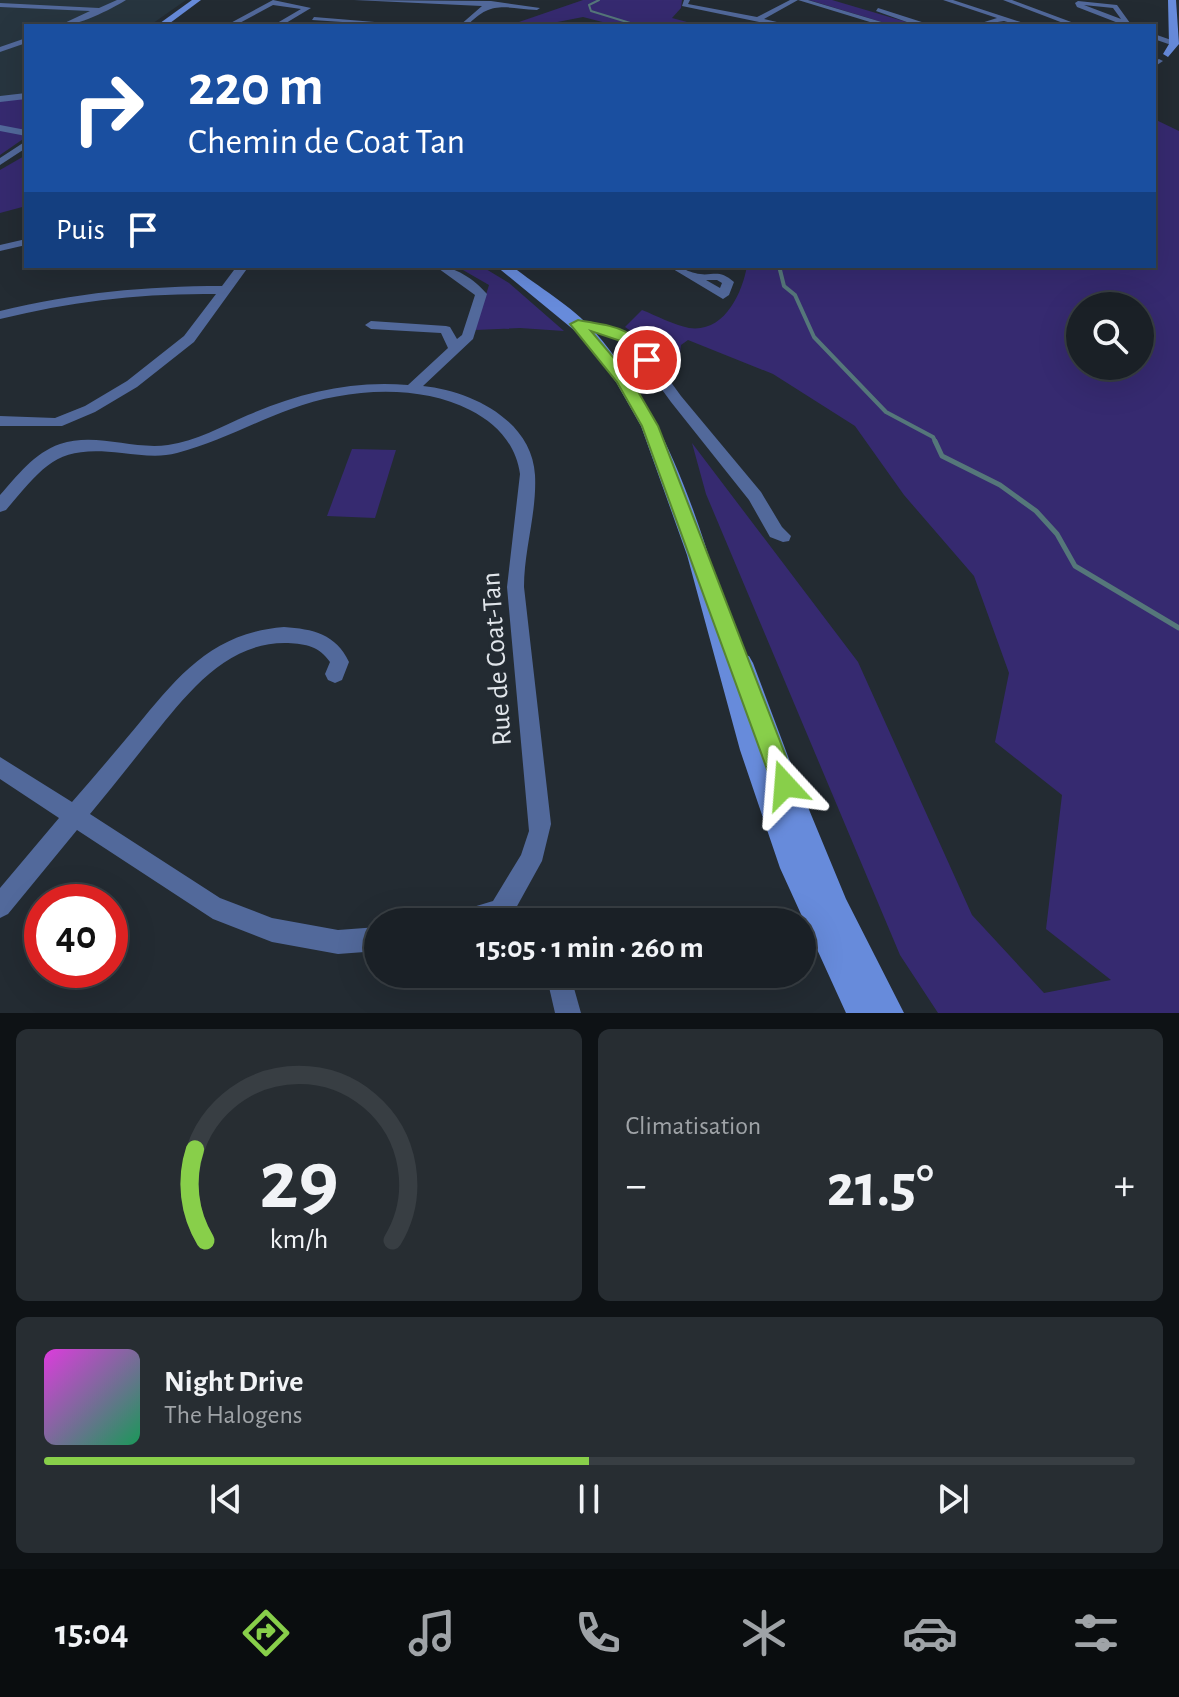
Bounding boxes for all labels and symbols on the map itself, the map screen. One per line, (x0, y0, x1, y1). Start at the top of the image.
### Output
pin (613, 326, 681, 394)
street label: Rue de Coat-Tan (477, 571, 517, 746)
position arrow (743, 743, 827, 827)
speed limit sign: 40 (24, 884, 128, 988)

